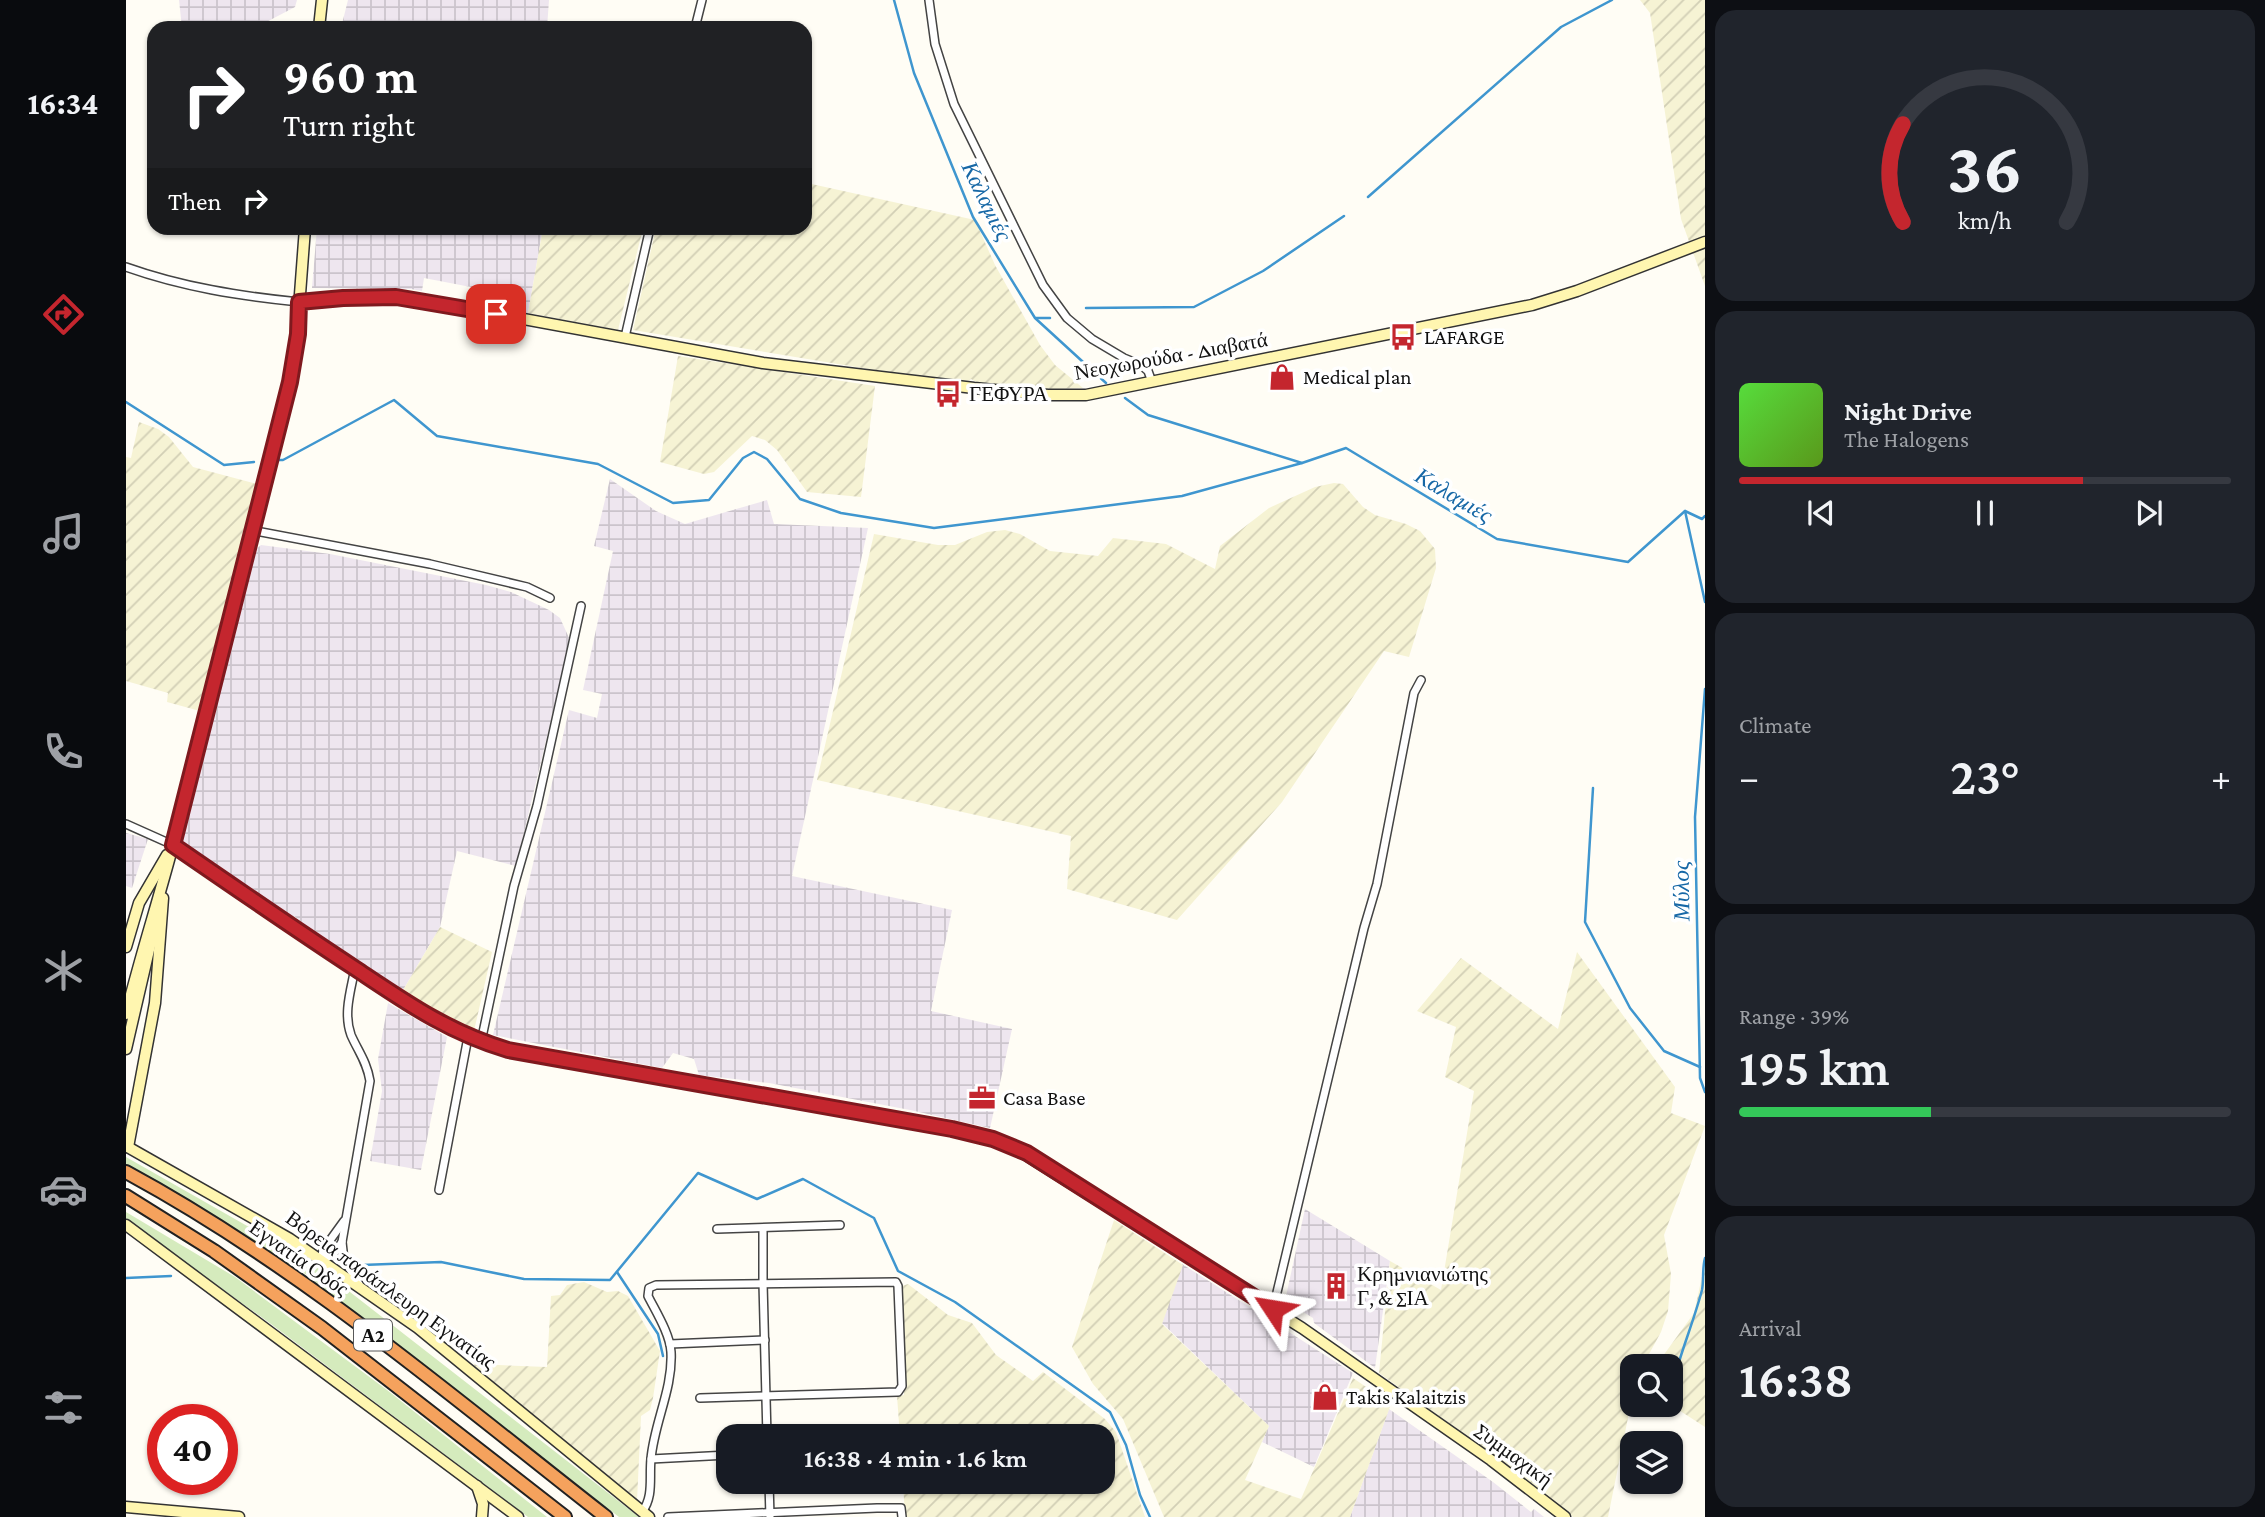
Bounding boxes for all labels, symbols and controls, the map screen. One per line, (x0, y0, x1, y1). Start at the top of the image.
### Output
icon: right (168, 49, 259, 140)
text: 960 m (283, 49, 417, 104)
text: 16:34 (27, 85, 99, 121)
text: Turn right (283, 107, 415, 143)
text: 36 (1947, 127, 2023, 208)
water label: Καλαμιές (956, 156, 1018, 246)
icon: right (236, 182, 274, 220)
text: Then (168, 187, 222, 216)
text: km/h (1958, 207, 2012, 234)
pin (466, 284, 526, 344)
icon: directions (39, 290, 88, 339)
icon: arrive (477, 295, 515, 333)
bus stop icon: LAFARGE (1388, 322, 1418, 352)
place label: LAFARGE (1424, 325, 1504, 349)
street label: Νεοχωρούδα - Διαβατά (1072, 327, 1270, 385)
shop icon: Medical plan (1267, 362, 1297, 392)
place label: Medical plan (1303, 365, 1412, 389)
bus stop icon: ΓΕΦΥΡΑ (933, 379, 963, 409)
place label: ΓΕΦΥΡΑ (969, 382, 1049, 406)
text: Night Drive (1844, 397, 1972, 426)
text: The Halogens (1844, 426, 1969, 452)
water label: Καλαμιές (1410, 461, 1498, 528)
icon: previous (1802, 494, 1840, 532)
icon: pause (1966, 494, 2004, 532)
icon: next (2130, 494, 2168, 532)
icon: music (39, 509, 88, 558)
text: Climate (1739, 712, 1811, 738)
icon: phone (39, 727, 88, 776)
text: 23° (1950, 747, 2020, 805)
text: − (1739, 756, 1759, 798)
text: + (2211, 756, 2231, 798)
water label: Μύλος (1667, 860, 1695, 922)
icon: climate (39, 946, 88, 995)
text: Range · 39% (1739, 1003, 1849, 1029)
text: 195 km (1739, 1038, 1890, 1096)
office icon: Casa Base (967, 1083, 997, 1113)
place label: Casa Base (1003, 1086, 1086, 1110)
icon: car (39, 1165, 88, 1214)
street label: Βόρεια παράπλευρη Εγνατίας (281, 1206, 501, 1375)
street label: Εγνατία Οδός (245, 1215, 354, 1301)
place label: Κρημνιανιώτης Γ, & ΣΙΑ (1357, 1262, 1488, 1310)
building icon: Κρημνιανιώτης Γ, & ΣΙΑ (1321, 1271, 1351, 1301)
position arrow (1236, 1272, 1310, 1346)
text: Arrival (1739, 1315, 1802, 1341)
road number: Α2 (354, 1320, 392, 1350)
text: 16:38 (1739, 1350, 1853, 1408)
map controls (1620, 1354, 1683, 1494)
button: search (1620, 1354, 1683, 1417)
shop icon: Takis Kalaitzis (1310, 1382, 1340, 1412)
icon: filters (39, 1383, 88, 1432)
place label: Takis Kalaitzis (1346, 1385, 1466, 1409)
speed limit sign: 40 (147, 1404, 238, 1495)
street label: Συμμαχική (1471, 1418, 1557, 1492)
button: layers (1620, 1431, 1683, 1494)
text: 16:38 · 4 min · 1.6 km (804, 1444, 1027, 1473)

